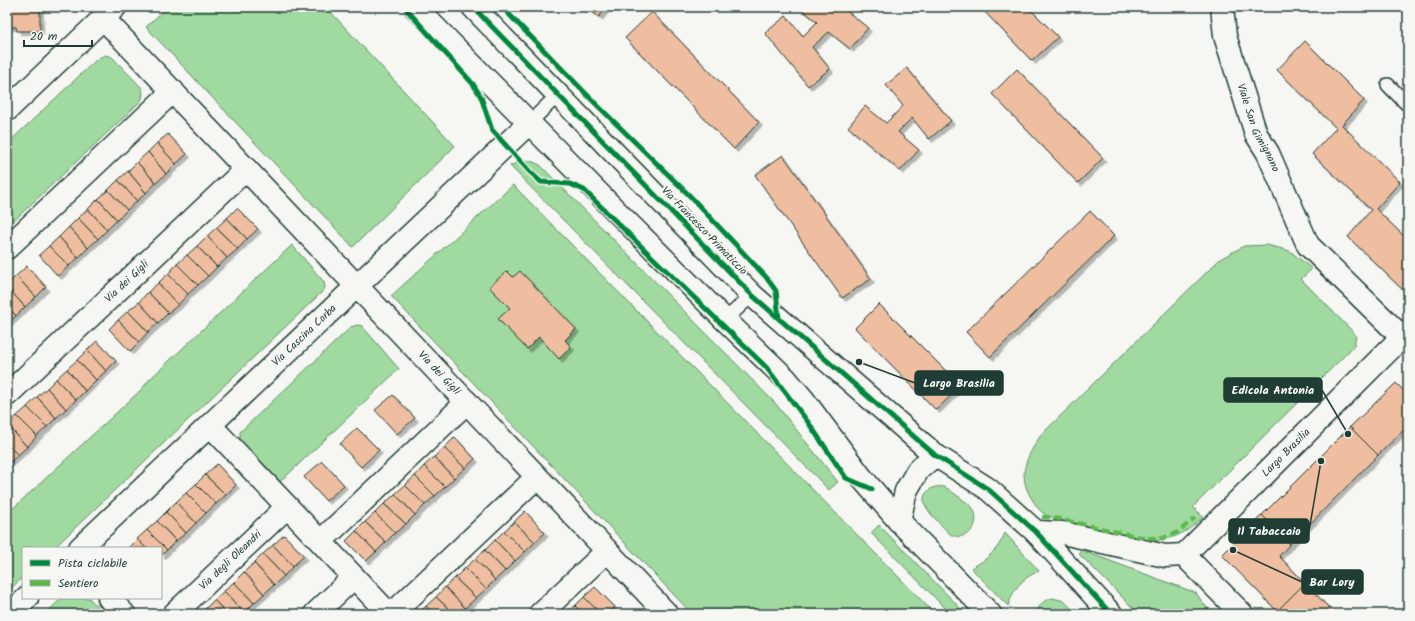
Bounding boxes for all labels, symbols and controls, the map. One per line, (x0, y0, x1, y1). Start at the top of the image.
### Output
scale bar (24, 22, 92, 48)
text: 20 m (30, 27, 58, 46)
street label: Viale San Gimignano (1232, 81, 1284, 175)
street label: Via Francesco Primaticcio (657, 182, 751, 280)
street label: Via dei Gigli (101, 256, 154, 307)
street label: Via Cascina Corba (268, 300, 341, 371)
street label: Via dei Gigli (413, 347, 465, 400)
callout: Largo Brasilia (915, 371, 1003, 395)
text: Largo Brasilia (923, 374, 995, 393)
callout: Edicola Antonia (1224, 378, 1322, 402)
text: Edicola Antonia (1232, 381, 1314, 400)
street label: Largo Brasilia (1257, 424, 1315, 482)
callout: Il Tabaccaio (1229, 519, 1309, 543)
text: Il Tabaccaio (1237, 522, 1301, 541)
street label: Via degli Oleandri (195, 526, 266, 595)
legend (22, 547, 162, 599)
text: Pista ciclabile (58, 554, 128, 573)
callout: Bar Lory (1302, 570, 1363, 594)
text: Bar Lory (1309, 573, 1355, 592)
text: Sentiero (58, 574, 98, 593)

